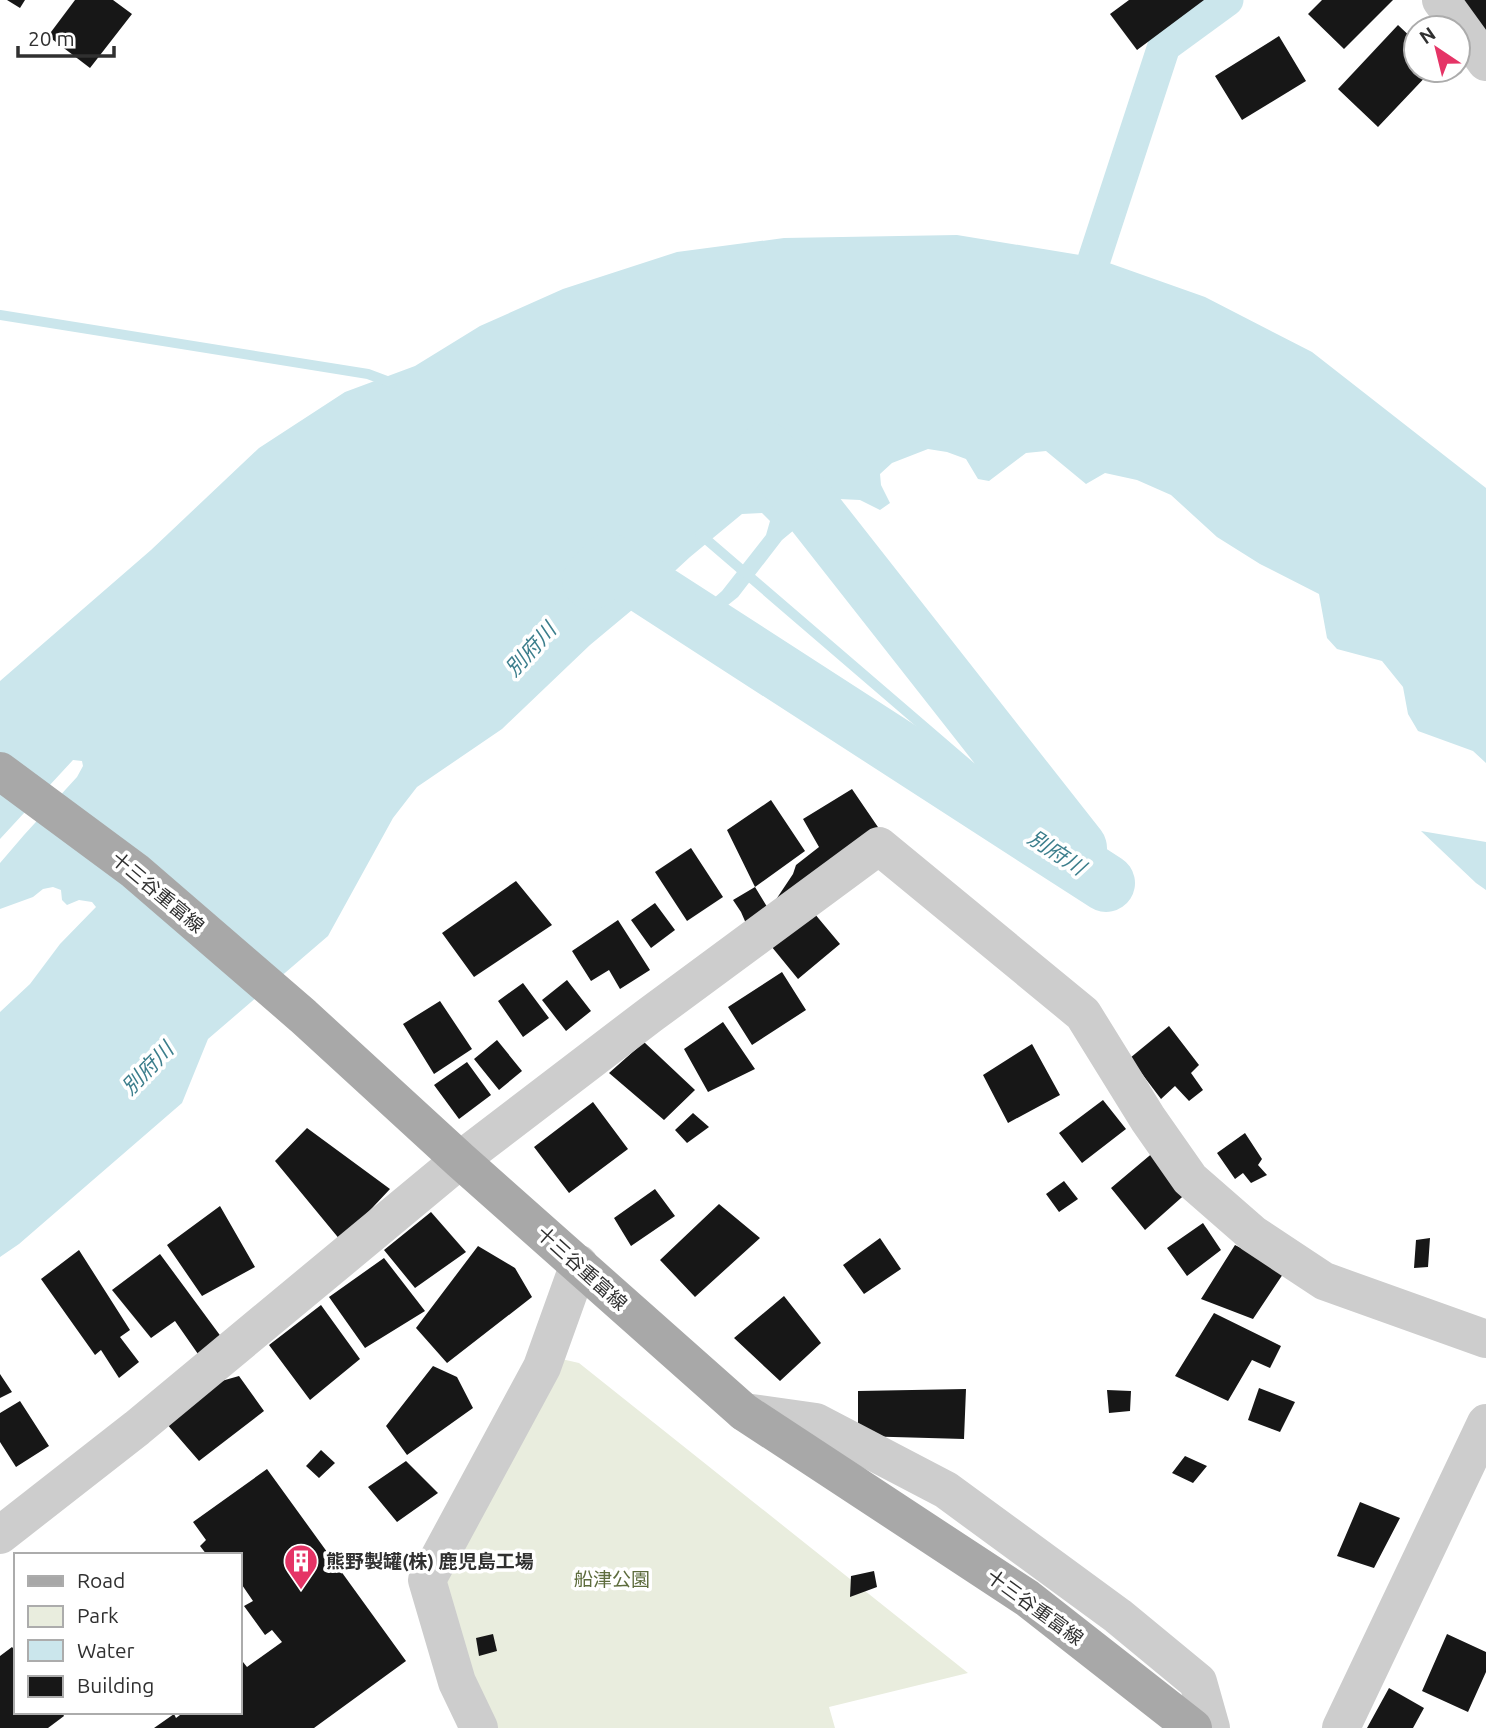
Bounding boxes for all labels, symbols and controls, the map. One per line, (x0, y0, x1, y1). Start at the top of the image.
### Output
scale bar (18, 14, 114, 58)
north arrow (1402, 14, 1472, 84)
text: N (1415, 22, 1439, 48)
text: 20 m (28, 26, 75, 50)
water label: 別府川 (500, 616, 561, 680)
water label: 別府川 (1024, 825, 1092, 880)
street label: 十三谷重富線 (107, 847, 209, 937)
water label: 別府川 (116, 1036, 179, 1099)
street label: 十三谷重富線 (532, 1222, 632, 1314)
building icon: 熊野製罐(株) 鹿児島工場 (282, 1542, 320, 1591)
place label: 熊野製罐(株) 鹿児島工場 (326, 1550, 534, 1572)
legend (14, 1553, 242, 1714)
street label: 十三谷重富線 (982, 1565, 1088, 1649)
text: Road (77, 1568, 125, 1592)
park label: 船津公園 (574, 1568, 650, 1590)
text: Park (77, 1603, 119, 1627)
text: Water (77, 1638, 135, 1662)
text: Building (77, 1673, 154, 1697)

